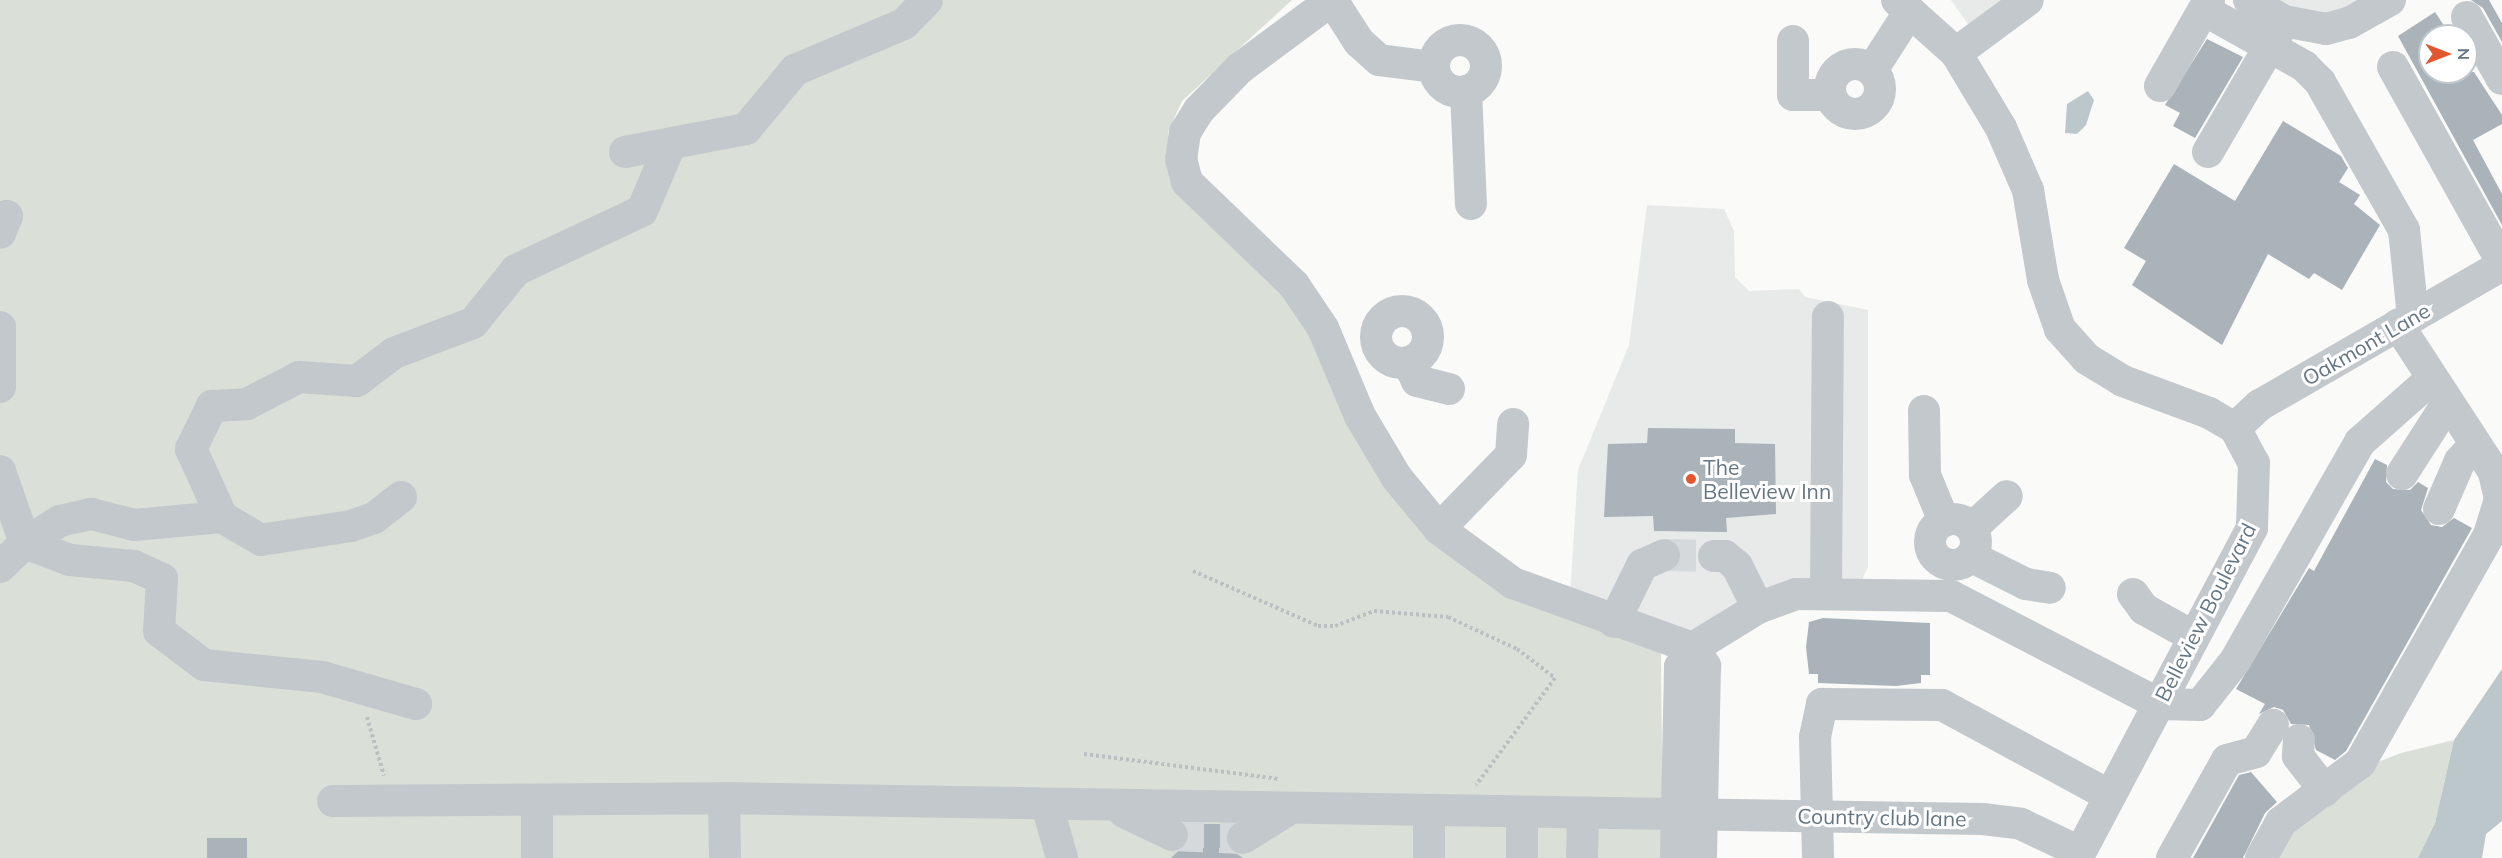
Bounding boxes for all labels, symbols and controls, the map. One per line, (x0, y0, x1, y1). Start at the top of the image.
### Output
north arrow (2418, 24, 2478, 84)
text: N (2454, 48, 2474, 60)
street label: Oakmont Lane (2298, 297, 2434, 391)
place label: The Belleview Inn (1703, 454, 1831, 504)
marker: The Belleview Inn (1684, 472, 1698, 486)
street label: Belleview Boulevard (2149, 519, 2261, 705)
street label: Country club lane (1797, 803, 1967, 831)

